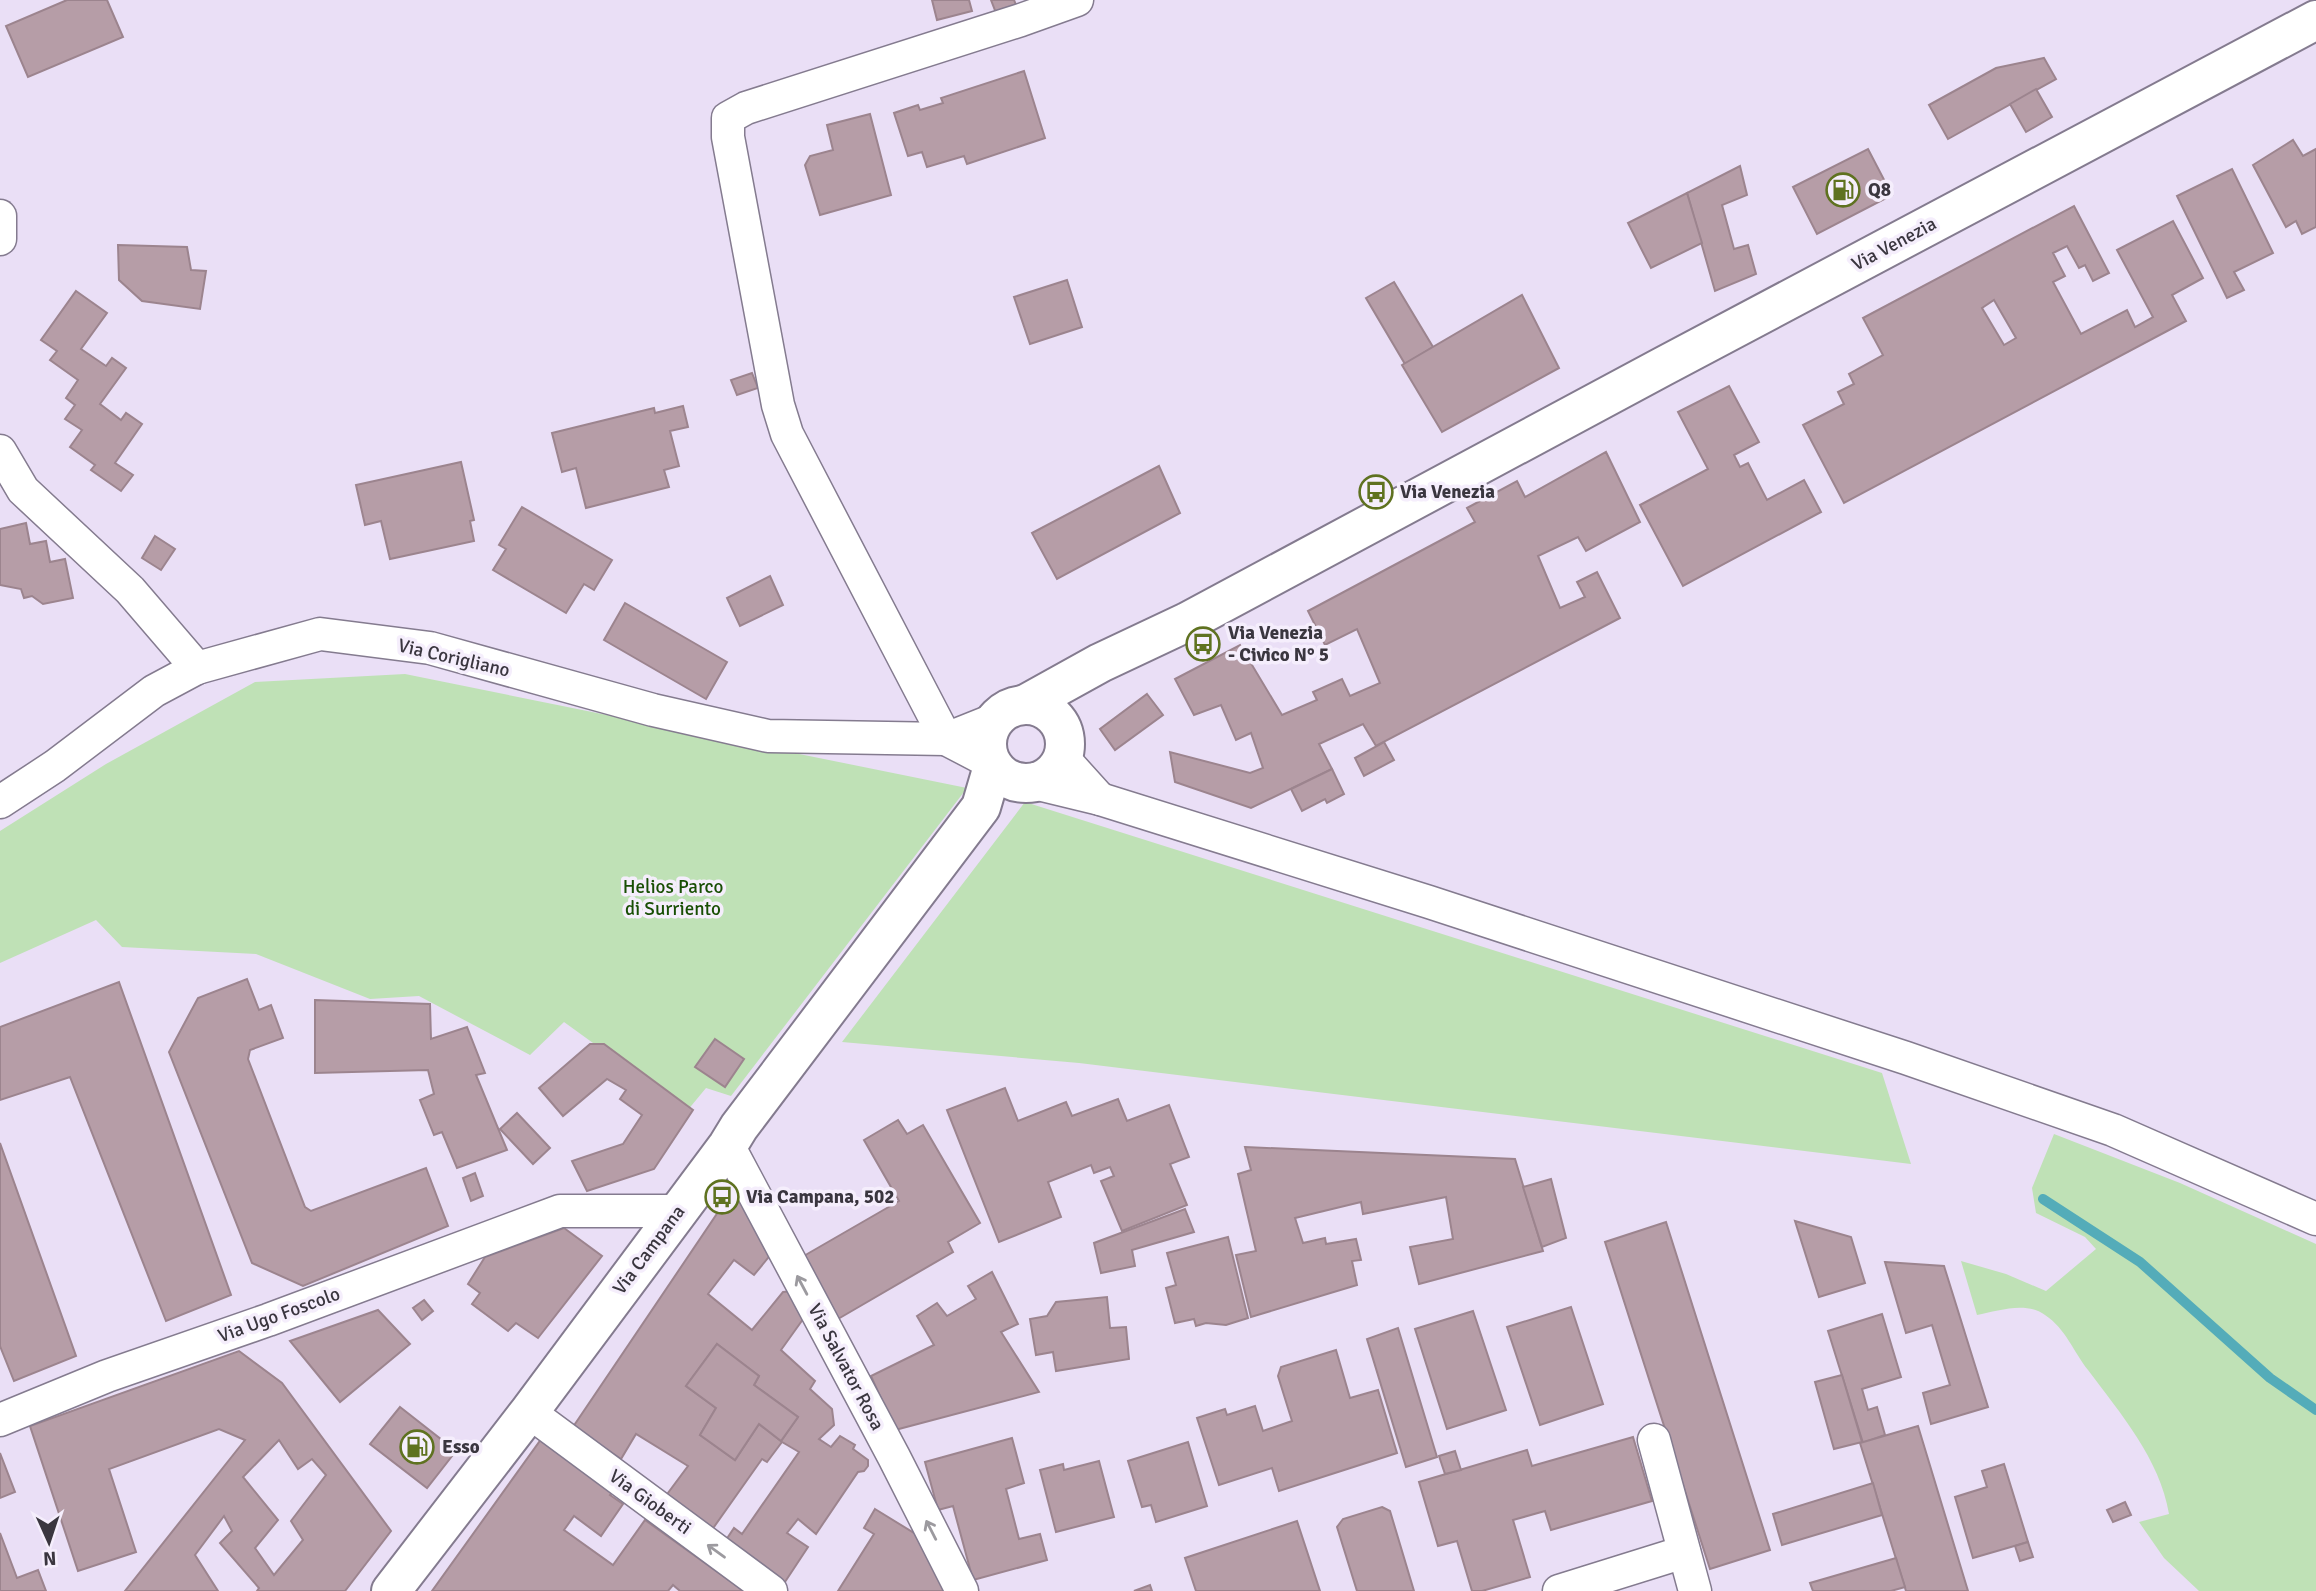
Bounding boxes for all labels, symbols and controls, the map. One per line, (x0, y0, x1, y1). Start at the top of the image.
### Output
fuel station icon: Q8 (1824, 171, 1862, 209)
place label: Q8 (1868, 178, 1891, 202)
street label: Via Venezia (1848, 212, 1940, 276)
bus stop icon: Via Venezia (1357, 473, 1395, 511)
place label: Via Venezia (1400, 480, 1495, 504)
place label: Via Venezia - Civico N° 5 (1228, 621, 1329, 667)
bus stop icon: Via Venezia - Civico N° 5 (1184, 625, 1222, 663)
street label: Via Corigliano (396, 633, 512, 683)
park label: Helios Parco di Surriento (623, 875, 723, 921)
bus stop icon: Via Campana, 502 (703, 1178, 741, 1216)
place label: Via Campana, 502 (746, 1185, 894, 1209)
street label: Via Campana (608, 1201, 690, 1299)
one-way arrow (795, 1275, 809, 1296)
street label: Via Ugo Foscolo (215, 1282, 343, 1348)
street label: Via Salvator Rosa (803, 1300, 889, 1434)
fuel station icon: Esso (398, 1428, 436, 1466)
place label: Esso (442, 1435, 480, 1459)
street label: Via Gioberti (604, 1464, 696, 1540)
north arrow (14, 1507, 84, 1577)
one-way arrow (923, 1520, 937, 1541)
one-way arrow (708, 1543, 726, 1558)
text: N (43, 1546, 57, 1570)

